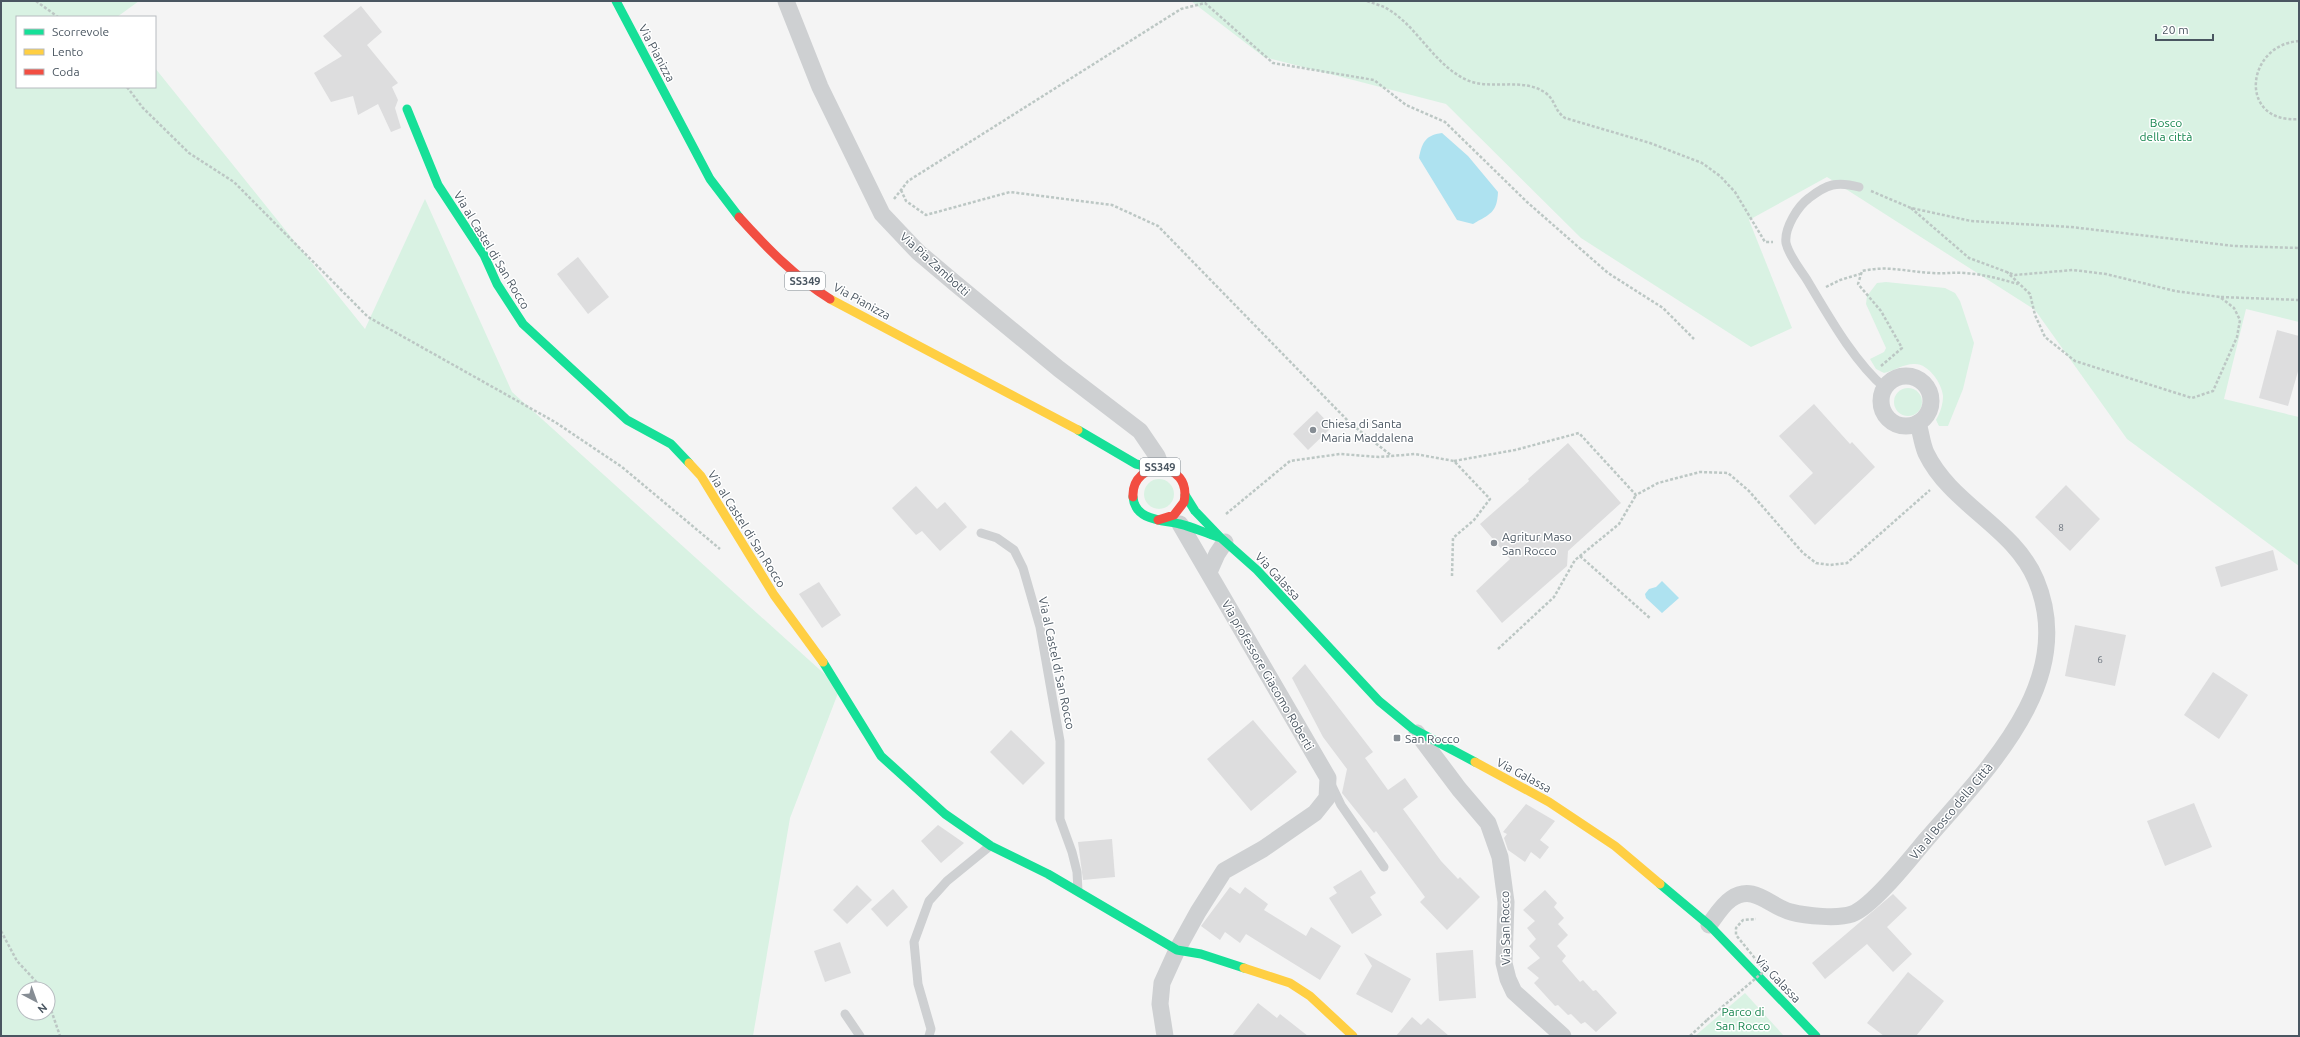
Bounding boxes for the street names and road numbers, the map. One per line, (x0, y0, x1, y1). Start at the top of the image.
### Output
street label: Via Pianizza (636, 22, 678, 84)
street label: Via al Castel di San Rocco (452, 189, 532, 311)
street label: Via Pia Zambotti (898, 230, 972, 299)
road number: SS349 (785, 272, 825, 290)
street label: Via Pianizza (831, 280, 893, 322)
road number: SS349 (1140, 458, 1180, 476)
street label: Via al Castel di San Rocco (706, 468, 788, 590)
street label: Via Galassa (1253, 550, 1303, 602)
street label: Via al Castel di San Rocco (1037, 596, 1077, 730)
street label: Via professore Giacomo Roberti (1220, 598, 1316, 752)
street label: Via Galassa (1495, 755, 1553, 795)
street label: Via al Bosco della Città (1907, 760, 1995, 862)
street label: Via San Rocco (1498, 891, 1512, 965)
street label: Via Galassa (1753, 953, 1803, 1005)

